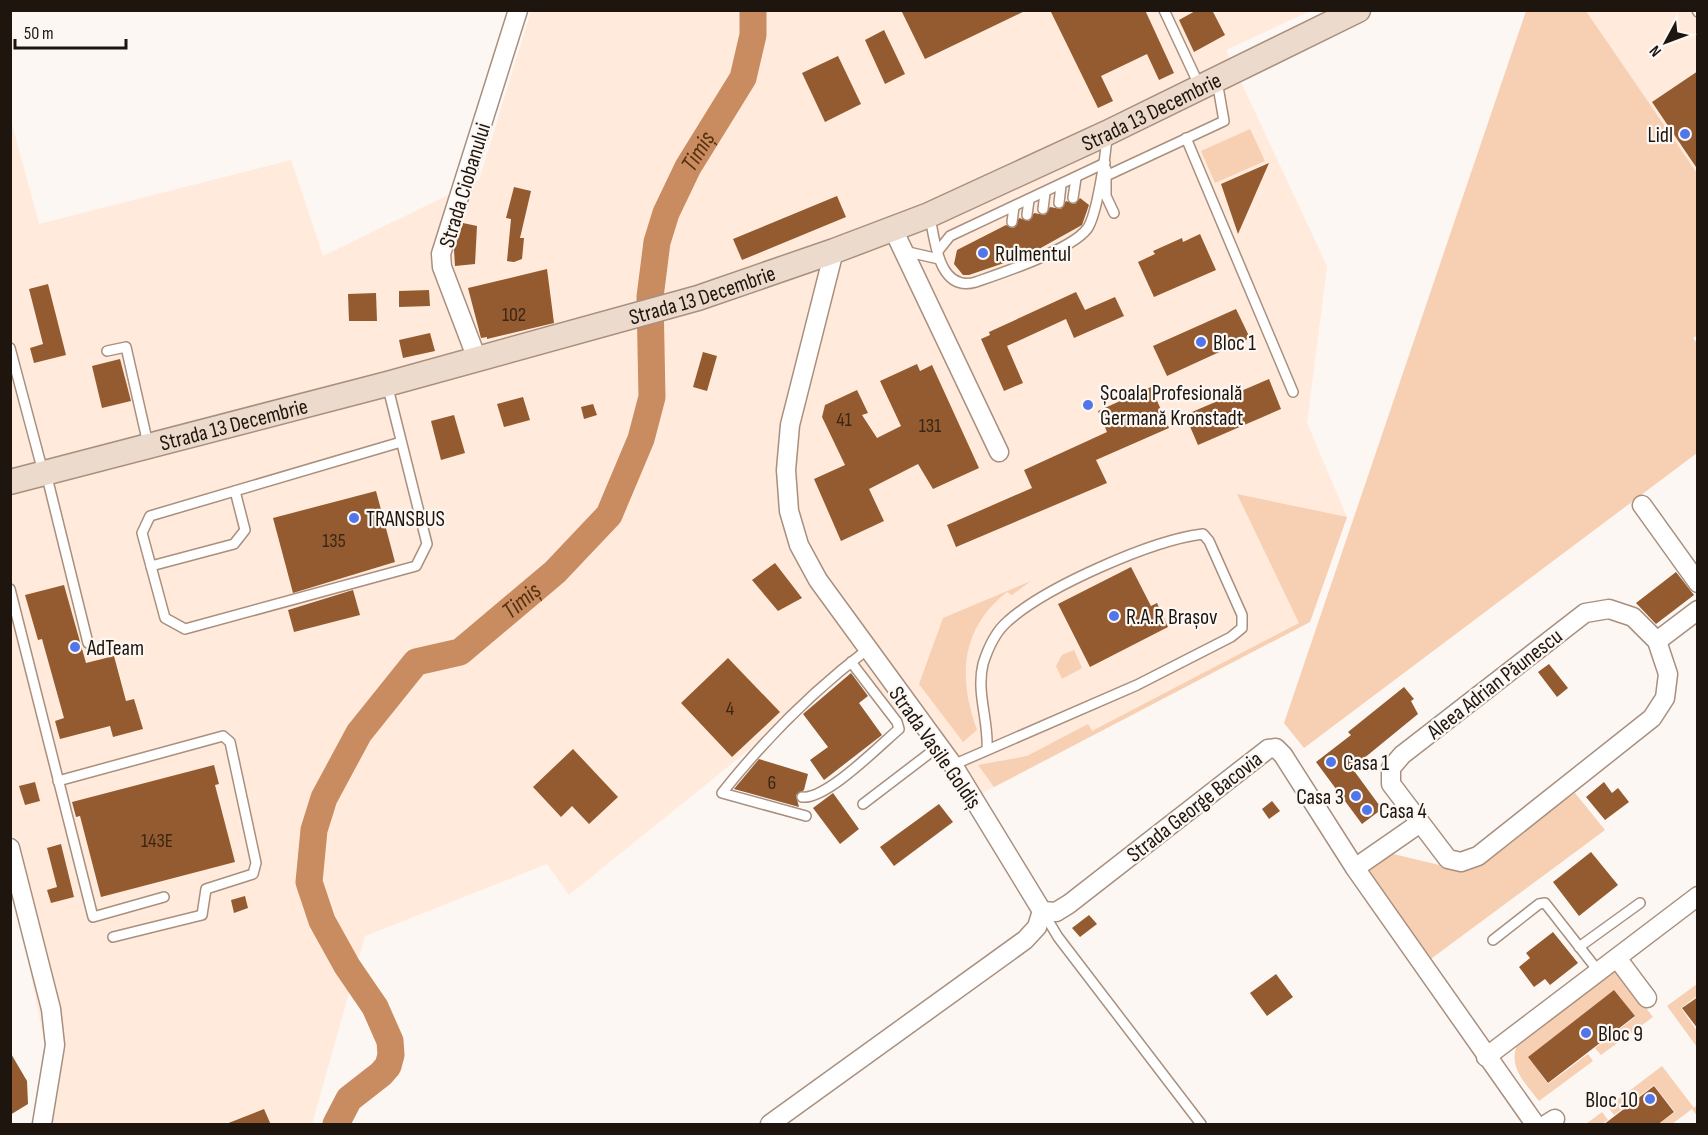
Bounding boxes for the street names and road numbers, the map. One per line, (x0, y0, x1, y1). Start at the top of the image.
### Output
street label: Strada 13 Decembrie (1078, 67, 1226, 158)
street label: Strada Ciobanului (434, 120, 497, 251)
street label: Strada 13 Decembrie (626, 260, 779, 331)
street label: Strada 13 Decembrie (157, 393, 311, 458)
street label: Aleea Adrian Păunescu (1421, 623, 1568, 746)
street label: Strada Vasile Goldiș (883, 681, 987, 814)
street label: Strada George Bacovia (1122, 746, 1268, 868)

